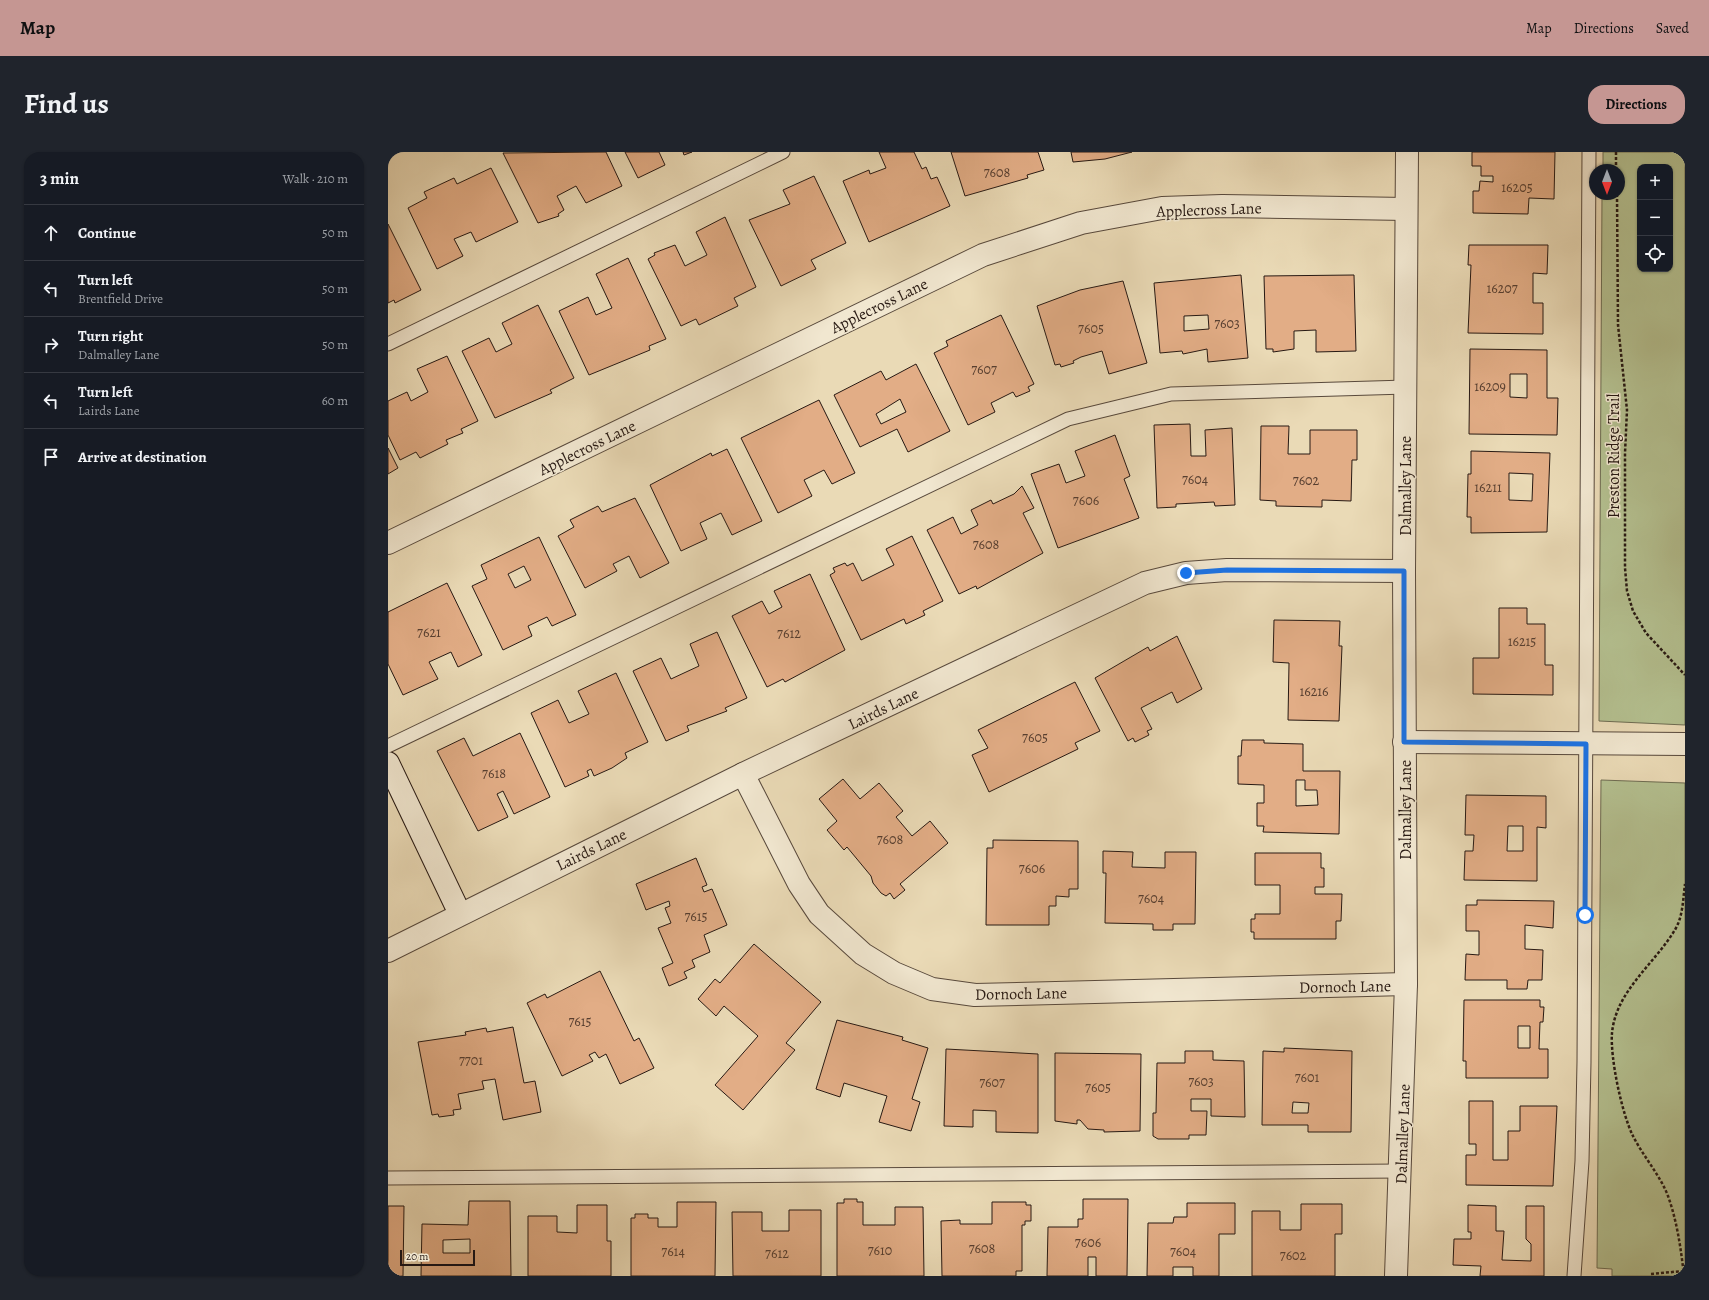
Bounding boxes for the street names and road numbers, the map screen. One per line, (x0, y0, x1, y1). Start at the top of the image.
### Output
street label: Applecross Lane (1155, 197, 1262, 223)
street label: Applecross Lane (826, 273, 932, 339)
street label: Preston Ridge Trail (1603, 394, 1625, 518)
street label: Applecross Lane (534, 415, 640, 481)
street label: Dalmalley Lane (1395, 436, 1417, 536)
street label: Lairds Lane (845, 682, 922, 735)
street label: Dalmalley Lane (1395, 760, 1417, 860)
street label: Lairds Lane (553, 823, 630, 876)
street label: Dornoch Lane (1299, 975, 1391, 999)
street label: Dornoch Lane (975, 982, 1067, 1006)
street label: Dalmalley Lane (1390, 1084, 1416, 1184)

